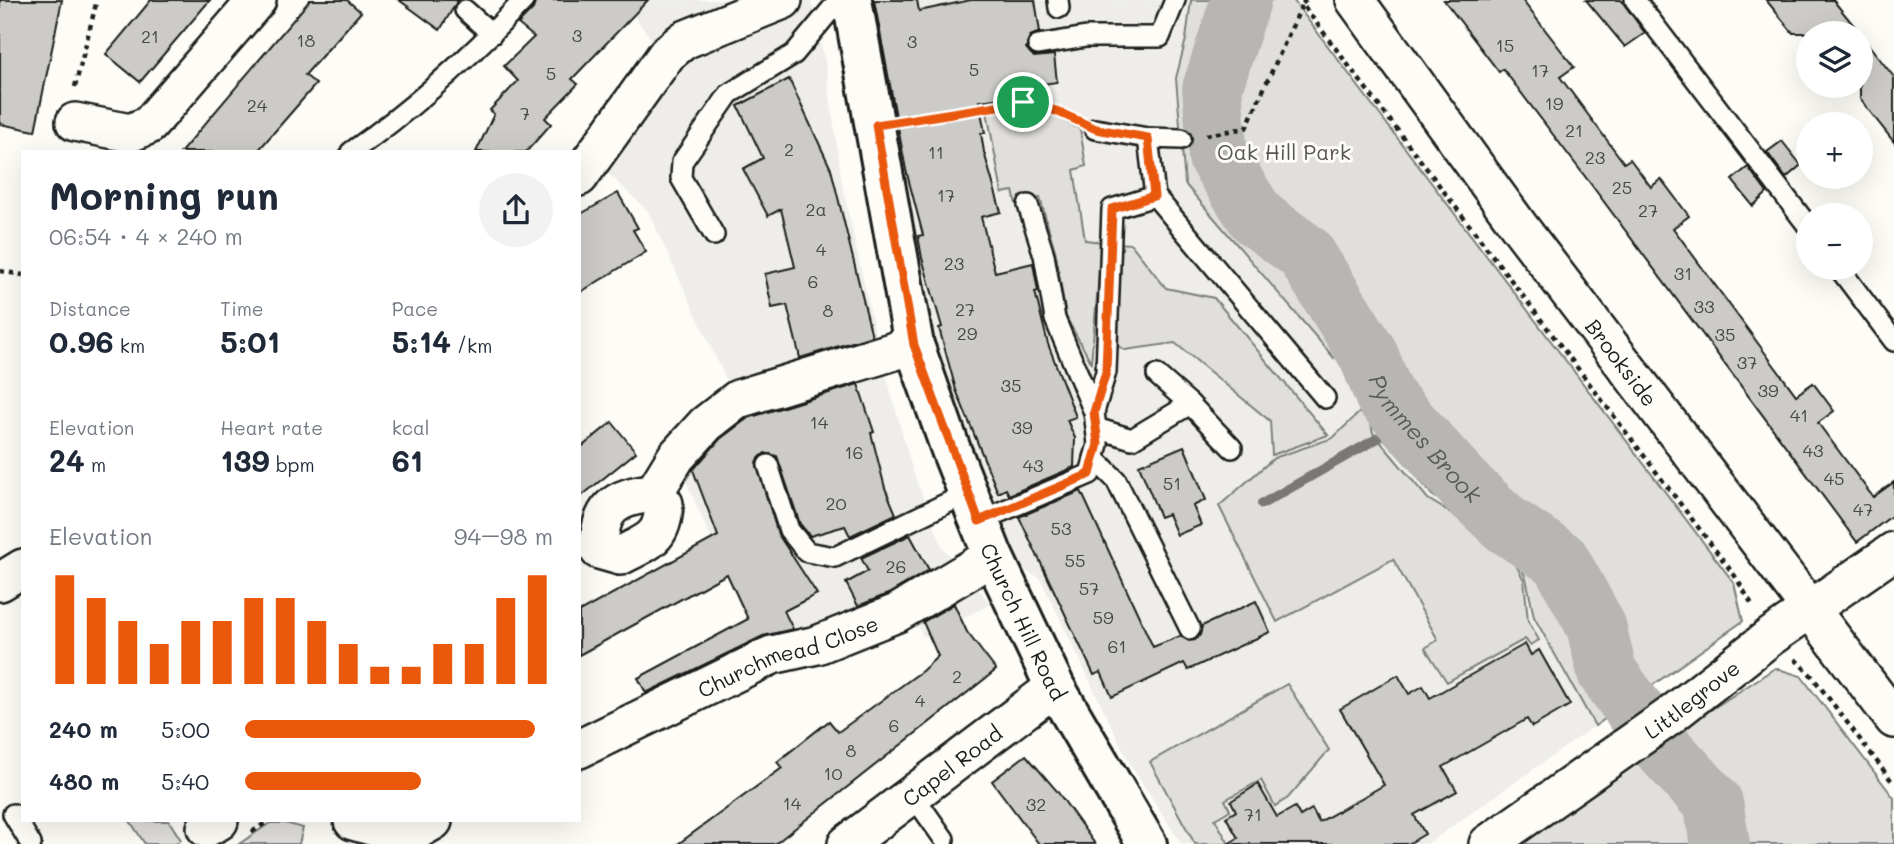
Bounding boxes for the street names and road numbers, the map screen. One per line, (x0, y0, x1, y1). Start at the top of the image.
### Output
street label: Brookside (1580, 313, 1664, 411)
street label: Church Hill Road (976, 539, 1073, 705)
street label: Churchmead Close (693, 609, 882, 703)
street label: Littlegrove (1638, 653, 1744, 744)
street label: Capel Road (896, 719, 1007, 812)

